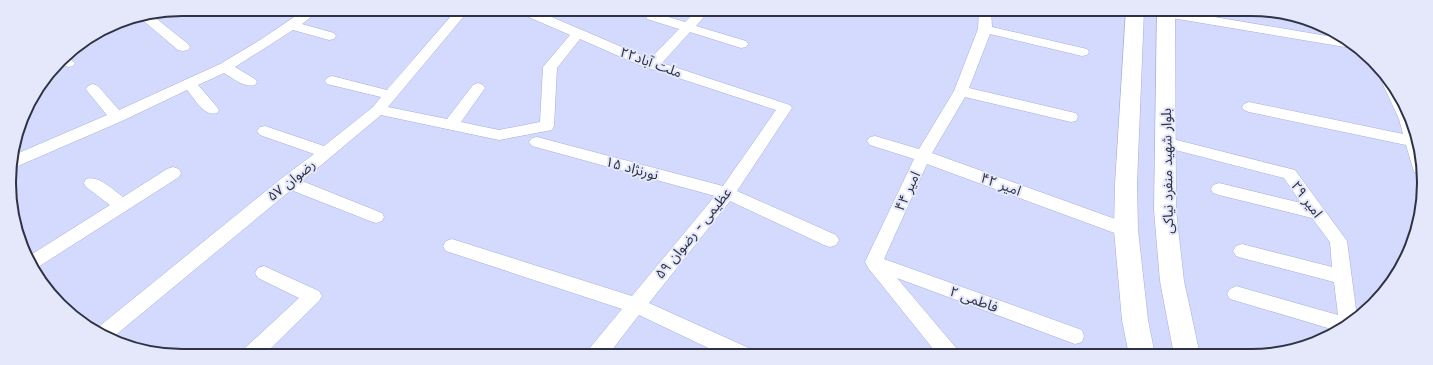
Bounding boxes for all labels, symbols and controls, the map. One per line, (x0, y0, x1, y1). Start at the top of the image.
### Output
street label: ملت آباد۲۲ (618, 42, 684, 82)
street label: بلوار شهید منفرد نیاکی (1157, 108, 1177, 234)
street label: نورنژاد ۱۵ (604, 152, 661, 184)
street label: رضوان ۵۷ (263, 155, 319, 205)
street label: امیر ۴۴ (890, 168, 924, 214)
street label: امیر ۴۲ (978, 168, 1024, 200)
street label: امیر ۲۹ (1287, 177, 1327, 221)
street label: عظیمی - رضوان ۵۹ (651, 184, 735, 282)
street label: فاطمی ۲ (947, 282, 1001, 316)

